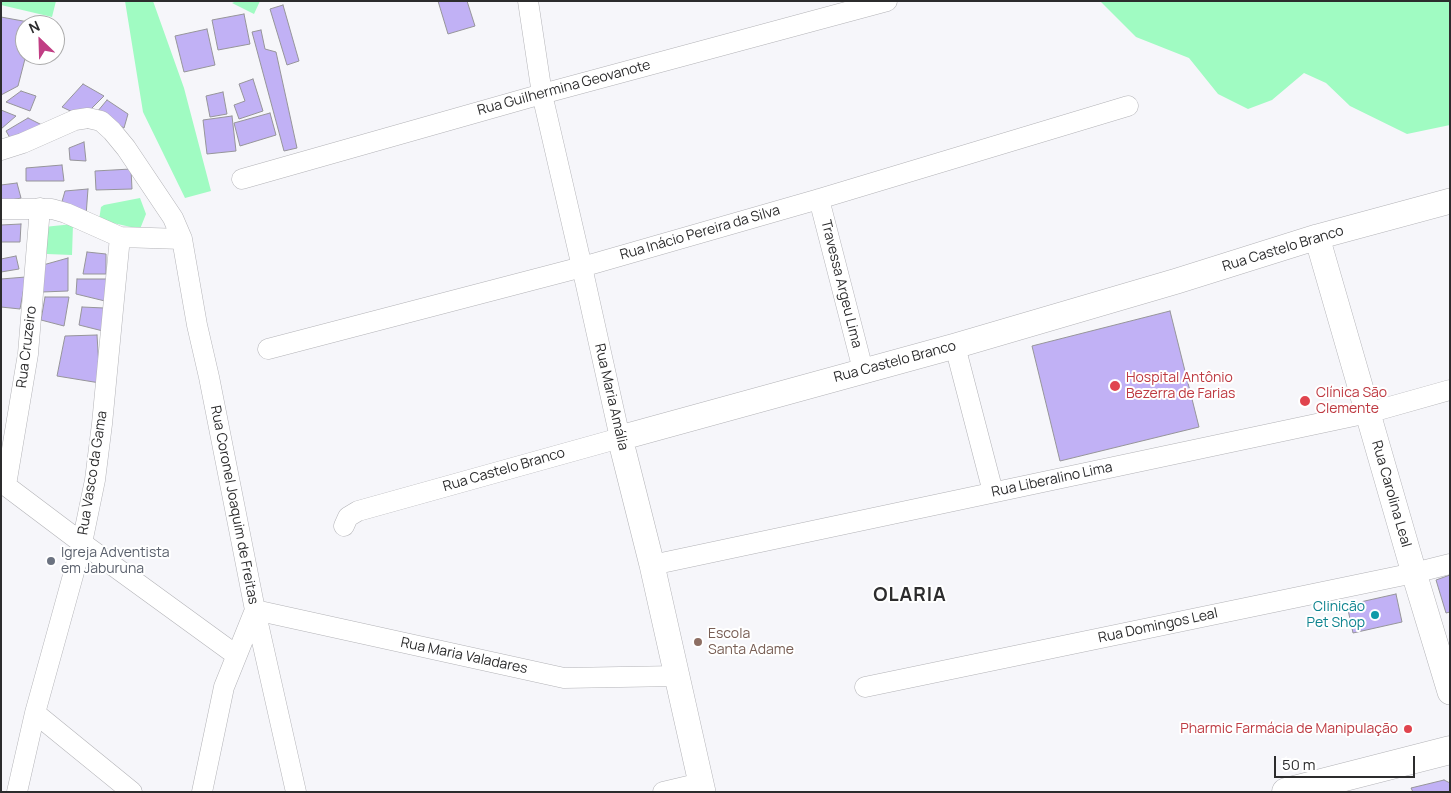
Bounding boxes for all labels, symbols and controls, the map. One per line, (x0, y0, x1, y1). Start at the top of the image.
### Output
north arrow (15, 15, 65, 65)
text: N (26, 16, 43, 37)
street label: Rua Guilhermina Geovanote (476, 57, 652, 119)
street label: Rua Inácio Pereira da Silva (618, 202, 782, 264)
street label: Travessa Argeu Lima (817, 218, 865, 350)
street label: Rua Castelo Branco (1220, 223, 1346, 275)
street label: Rua Cruzeiro (14, 305, 40, 389)
street label: Rua Castelo Branco (832, 338, 958, 386)
street label: Rua Maria Amália (591, 342, 631, 452)
place label: Hospital Antônio Bezerra de Farias (1126, 370, 1235, 402)
marker: Hospital Antônio Bezerra de Farias (1108, 379, 1122, 393)
place label: Clínica São Clemente (1316, 385, 1387, 418)
marker: Clínica São Clemente (1298, 394, 1312, 408)
street label: Rua Coronel Joaquim de Freitas (206, 404, 262, 606)
street label: Rua Vasco da Gama (75, 410, 111, 536)
street label: Rua Carolina Leal (1368, 439, 1414, 549)
street label: Rua Castelo Branco (441, 445, 567, 495)
street label: Rua Liberalino Lima (990, 459, 1114, 501)
place label: Igreja Adventista em Jaburuna (61, 545, 170, 578)
marker: Igreja Adventista em Jaburuna (45, 555, 57, 567)
district label: OLARIA (872, 585, 948, 607)
place label: Clinicão Pet Shop (1306, 599, 1365, 632)
street label: Rua Domingos Leal (1097, 605, 1219, 647)
marker: Clinicão Pet Shop (1369, 609, 1381, 621)
place label: Escola Santa Adame (708, 626, 794, 658)
street label: Rua Maria Valadares (399, 634, 529, 678)
marker: Escola Santa Adame (692, 636, 704, 648)
place label: Pharmic Farmácia de Manipulação (1180, 721, 1398, 737)
marker: Pharmic Farmácia de Manipulação (1402, 723, 1414, 735)
scale bar (1276, 746, 1417, 778)
text: 50 m (1282, 754, 1316, 775)

